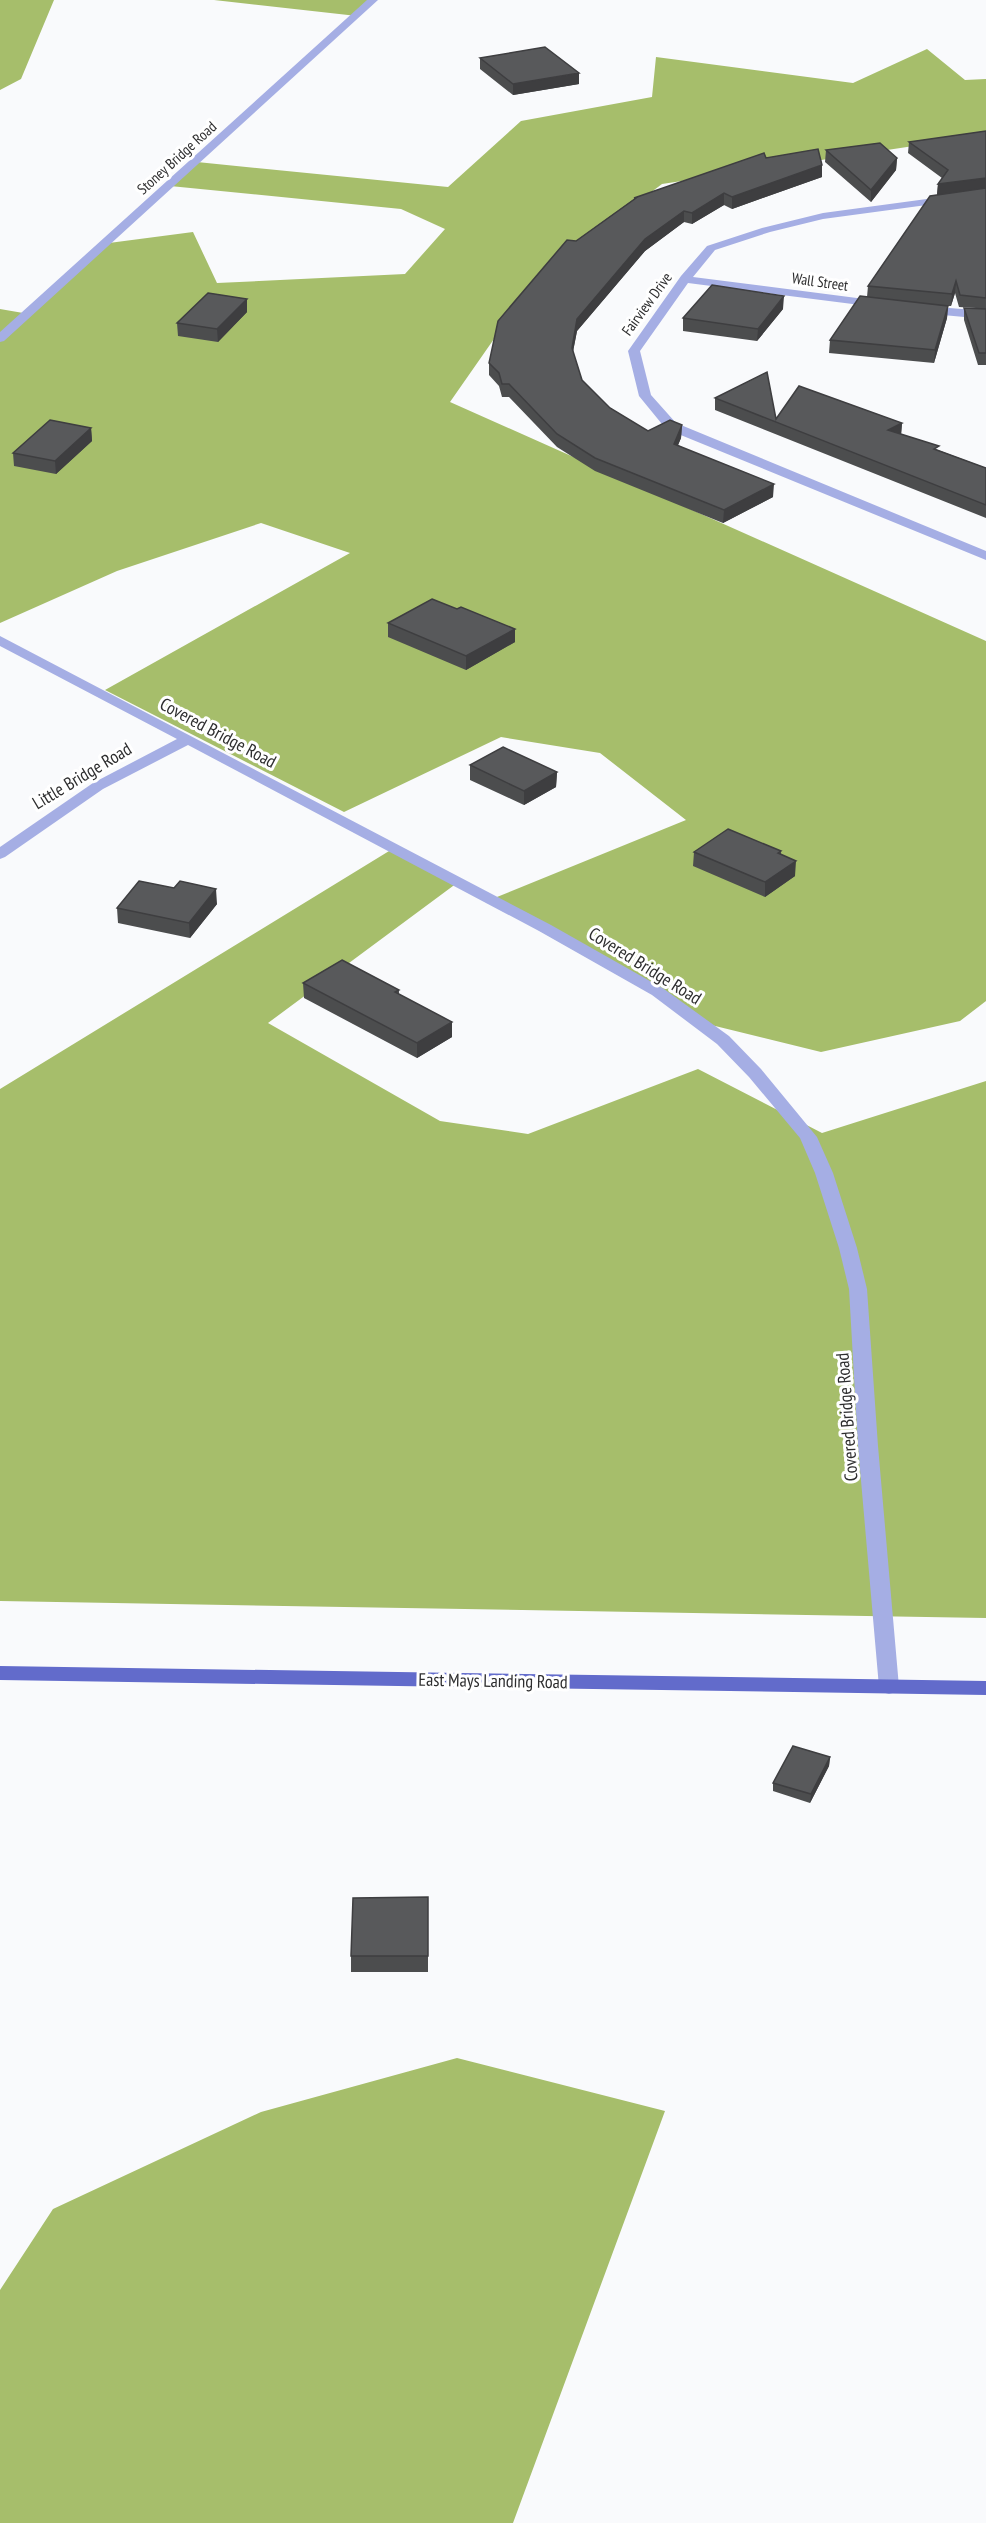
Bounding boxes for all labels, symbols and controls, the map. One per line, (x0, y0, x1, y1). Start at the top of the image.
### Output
street label: Stoney Bridge Road (133, 117, 220, 198)
street label: Fairview Drive (617, 268, 676, 339)
street label: Wall Street (791, 268, 850, 295)
street label: Covered Bridge Road (156, 692, 280, 773)
street label: Little Bridge Road (28, 737, 135, 814)
street label: Covered Bridge Road (585, 922, 706, 1009)
street label: Covered Bridge Road (831, 1352, 862, 1482)
street label: East Mays Landing Road (418, 1668, 568, 1693)

